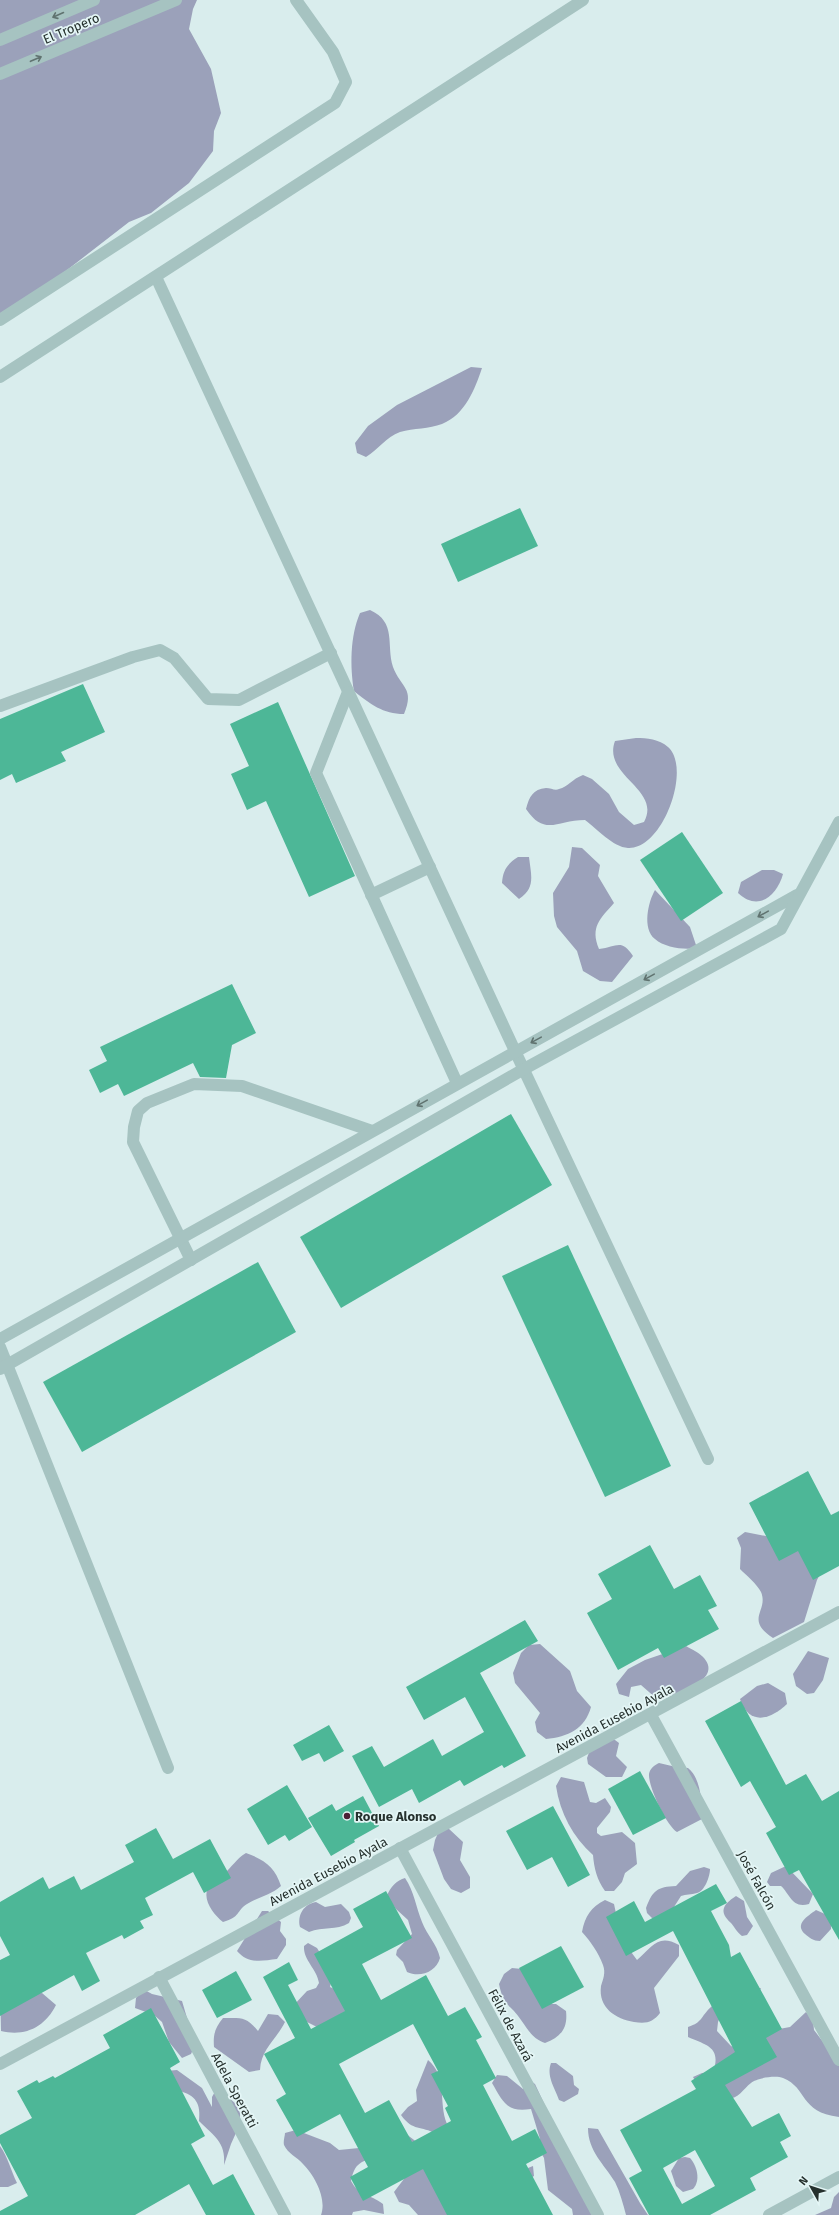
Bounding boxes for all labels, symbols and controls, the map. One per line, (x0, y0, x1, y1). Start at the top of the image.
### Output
street label: El Tropero (41, 10, 102, 47)
one-way arrow (52, 12, 64, 19)
one-way arrow (29, 55, 41, 62)
one-way arrow (757, 911, 769, 918)
one-way arrow (644, 973, 656, 981)
one-way arrow (530, 1036, 542, 1044)
one-way arrow (416, 1099, 428, 1107)
street label: Avenida Eusebio Ayala (553, 1681, 676, 1756)
place label: Roque Alonso (355, 1809, 437, 1824)
marker: Roque Alonso (342, 1811, 352, 1821)
street label: Avenida Eusebio Ayala (267, 1834, 390, 1909)
street label: José Falcón (734, 1848, 779, 1913)
street label: Félix de Azará (485, 1986, 536, 2064)
street label: Adela Speratti (208, 2050, 261, 2130)
north arrow (791, 2167, 831, 2207)
text: N (796, 2174, 811, 2188)

